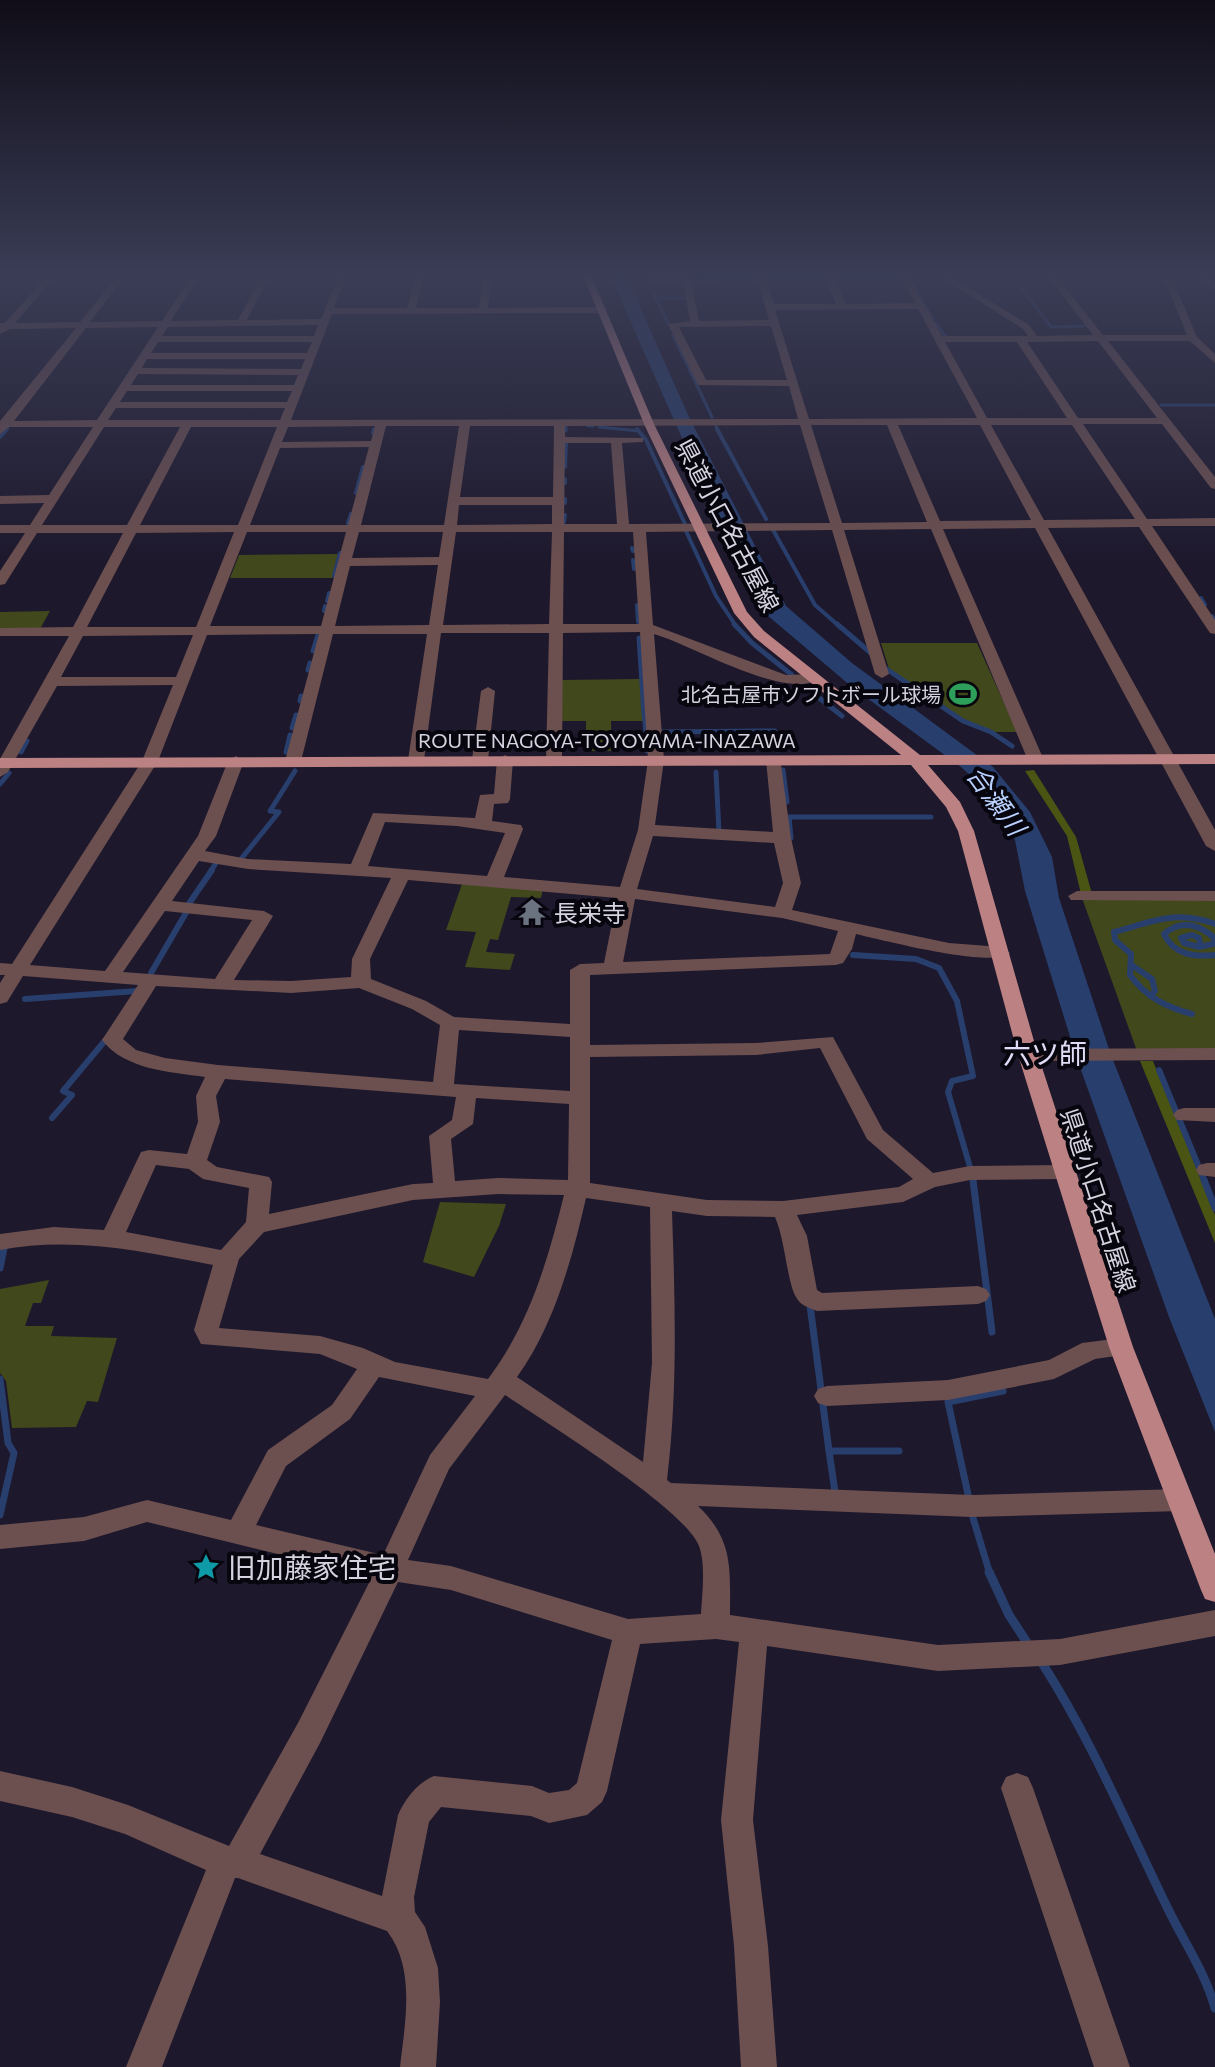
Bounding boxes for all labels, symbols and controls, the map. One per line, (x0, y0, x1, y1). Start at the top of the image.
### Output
street label: 県道小口名古屋線 (670, 433, 786, 617)
sports icon: 北名古屋市ソフトボール球場 (948, 679, 978, 709)
place label: 北名古屋市ソフトボール球場 (681, 682, 941, 706)
street label: ROUTE NAGOYA-TOYOYAMA-INAZAWA (418, 728, 796, 752)
water label: 合瀬川 (962, 759, 1034, 843)
temple icon: 長栄寺 (517, 897, 547, 927)
place label: 長栄寺 (554, 898, 626, 927)
district label: 六ツ師 (1003, 1036, 1087, 1070)
street label: 県道小口名古屋線 (1056, 1104, 1142, 1296)
place label: 旧加藤家住宅 (228, 1550, 396, 1584)
place icon: 旧加藤家住宅 (191, 1552, 221, 1582)

